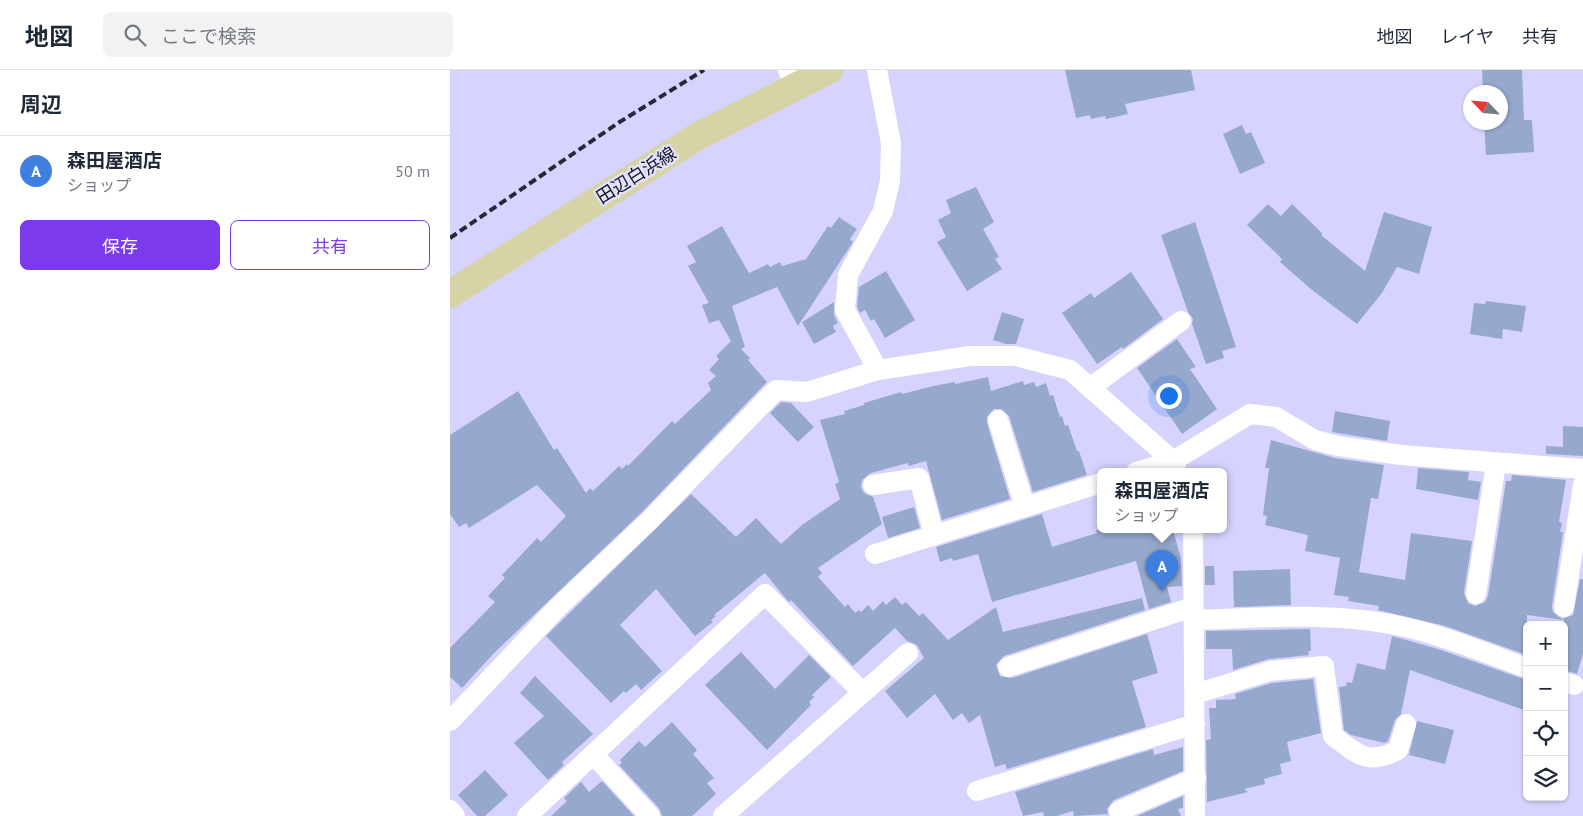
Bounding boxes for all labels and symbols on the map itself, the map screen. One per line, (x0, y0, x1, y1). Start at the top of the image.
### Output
north arrow (1463, 85, 1508, 130)
street label: 田辺白浜線 (592, 141, 680, 209)
your location (1156, 383, 1182, 409)
pin: A (1146, 550, 1178, 591)

